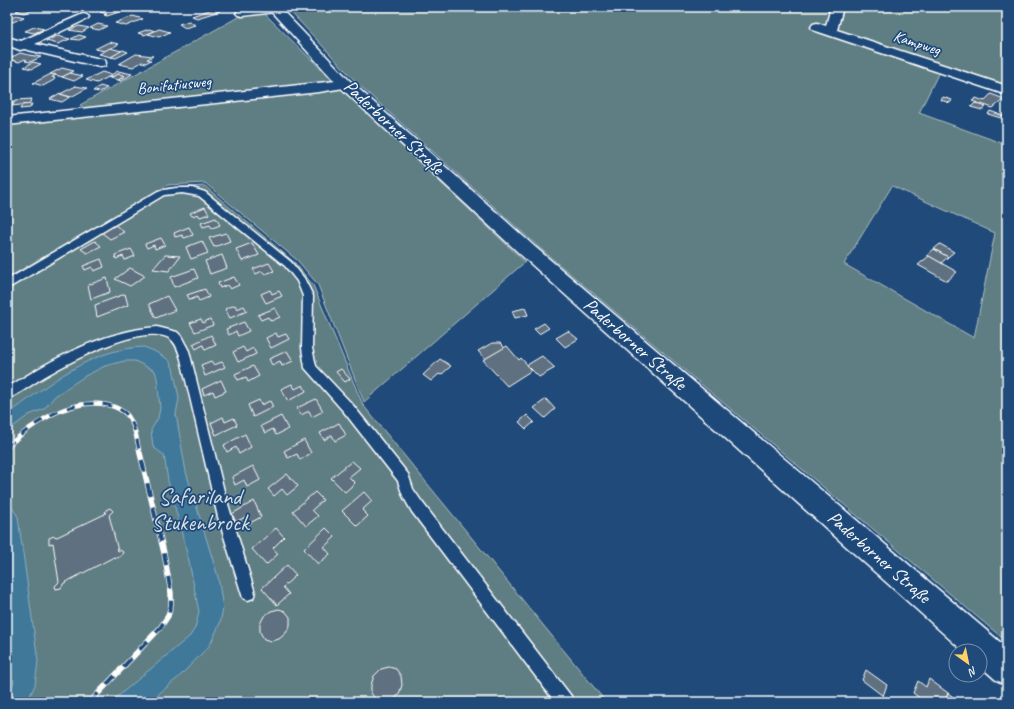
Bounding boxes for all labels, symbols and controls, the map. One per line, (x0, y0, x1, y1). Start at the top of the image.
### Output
street label: Kampweg (891, 26, 944, 60)
street label: Bonifatiusweg (136, 71, 213, 99)
street label: Paderborner Straße (339, 74, 451, 181)
street label: Paderborner Straße (578, 293, 693, 397)
park label: Safariland Stukenbrock (151, 482, 250, 537)
street label: Paderborner Straße (822, 506, 937, 610)
north arrow (948, 643, 988, 683)
text: N (965, 664, 980, 680)

